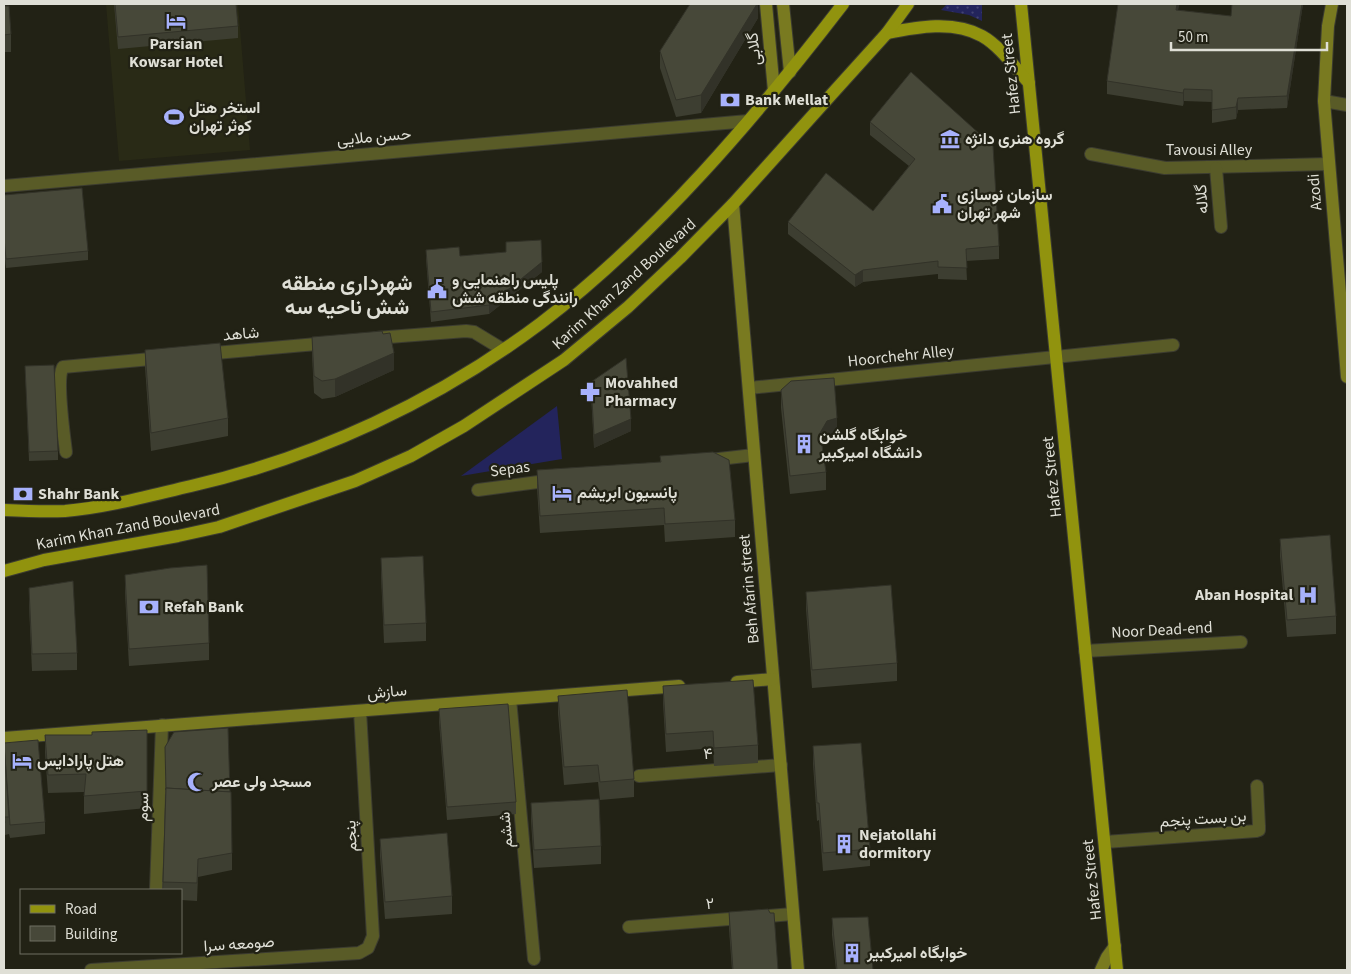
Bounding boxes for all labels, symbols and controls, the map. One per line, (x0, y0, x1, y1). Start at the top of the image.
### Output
hotel icon: Parsian Kowsar Hotel (165, 10, 187, 32)
scale bar (1171, 20, 1327, 52)
text: 50 m (1178, 27, 1208, 48)
street label: گلابی (741, 31, 767, 67)
street label: Hafez Street (996, 32, 1026, 115)
place label: Parsian Kowsar Hotel (129, 33, 223, 73)
bank icon: Bank Mellat (719, 89, 741, 111)
place label: Bank Mellat (745, 89, 828, 111)
place label: استخر هتل کوثر تهران (189, 97, 260, 137)
sports icon: استخر هتل کوثر تهران (163, 106, 185, 128)
street label: حسن ملایی (336, 123, 412, 151)
museum icon: گروه هنری دانژه (939, 128, 961, 150)
place label: گروه هنری دانژه (965, 128, 1064, 150)
street label: Tavousi Alley (1166, 139, 1253, 161)
street label: Azodi (1302, 173, 1328, 211)
street label: گلاله (1190, 183, 1214, 215)
place label: سازمان نوسازی شهر تهران (957, 184, 1053, 224)
public building icon: سازمان نوسازی شهر تهران (931, 193, 953, 215)
street label: Karim Khan Zand Boulevard (547, 213, 701, 355)
district label: شهرداری منطقه شش ناحیه سه (281, 268, 413, 322)
place label: پلیس راهنمایی و رانندگی منطقه شش (452, 269, 578, 309)
public building icon: پلیس راهنمایی و رانندگی منطقه شش (426, 278, 448, 300)
street label: شاهد (222, 321, 260, 347)
street label: Hoorchehr Alley (847, 339, 956, 373)
place label: Movahhed Pharmacy (605, 372, 678, 412)
pharmacy icon: Movahhed Pharmacy (579, 381, 601, 403)
place label: خوابگاه گلشن دانشگاه امیرکبیر (818, 424, 922, 464)
building icon: خوابگاه گلشن دانشگاه امیرکبیر (793, 433, 815, 455)
street label: Hafez Street (1037, 435, 1067, 518)
street label: Sepas (489, 456, 531, 482)
hotel icon: پانسیون ابریشم (551, 482, 573, 504)
place label: پانسیون ابریشم (577, 482, 677, 504)
bank icon: Shahr Bank (12, 483, 34, 505)
place label: Shahr Bank (38, 483, 119, 505)
street label: Karim Khan Zand Boulevard (34, 498, 222, 556)
street label: Beh Afarin street (733, 533, 765, 645)
place label: Aban Hospital (1194, 584, 1293, 606)
hospital icon: Aban Hospital (1297, 584, 1319, 606)
bank icon: Refah Bank (138, 596, 160, 618)
place label: Refah Bank (164, 596, 244, 618)
street label: Noor Dead-end (1111, 616, 1213, 644)
street label: سازش (366, 679, 408, 705)
street label: ۴ (703, 743, 713, 765)
hotel icon: هتل پارادایس (11, 750, 33, 772)
place label: هتل پارادایس (37, 750, 124, 772)
mosque icon: مسجد ولی عصر (186, 771, 208, 793)
place label: مسجد ولی عصر (211, 771, 312, 793)
street label: سوم (131, 792, 155, 822)
street label: بن بست پنجم (1159, 805, 1247, 833)
street label: ششم (493, 811, 519, 849)
street label: پنجم (339, 820, 363, 852)
place label: Nejatollahi dormitory (859, 824, 936, 864)
building icon: Nejatollahi dormitory (833, 833, 855, 855)
street label: Hafez Street (1077, 838, 1107, 921)
legend (20, 889, 182, 954)
street label: ۲ (705, 893, 715, 915)
text: Road (65, 899, 97, 920)
text: Building (65, 924, 118, 945)
street label: صومعه سرا (203, 931, 275, 957)
building icon: خوابگاه امیرکبیر (841, 942, 863, 964)
place label: خوابگاه امیرکبیر (866, 942, 967, 964)

